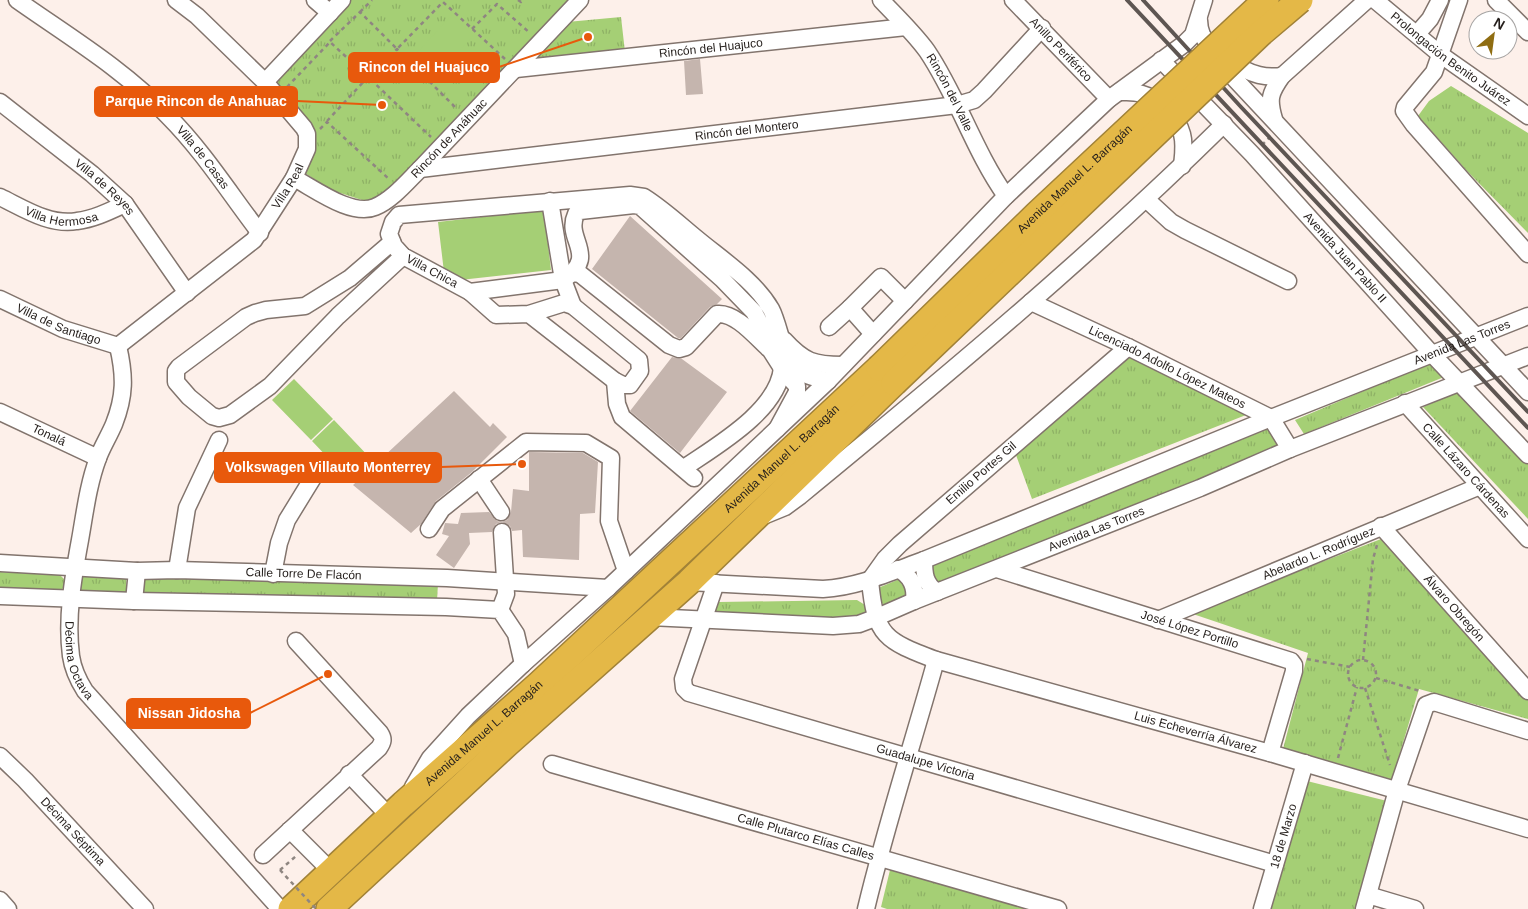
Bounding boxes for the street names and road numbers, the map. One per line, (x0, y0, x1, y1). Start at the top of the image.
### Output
street label: Prolongación Benito Juárez (1388, 9, 1513, 109)
street label: Anillo Periférico (1027, 15, 1095, 85)
street label: Rincón del Huajuco (658, 35, 764, 61)
street label: Rincón del Valle (923, 51, 976, 134)
street label: Rincón de Anáhuac (408, 96, 490, 181)
street label: Rincón del Montero (694, 117, 800, 143)
street label: Avenida Manuel L. Barragán (1014, 122, 1135, 236)
street label: Villa de Casas (174, 123, 232, 192)
street label: Villa de Reyes (72, 156, 138, 218)
street label: Villa Real (269, 161, 307, 212)
street label: Villa Hermosa (23, 204, 100, 229)
street label: Avenida Juan Pablo II (1301, 209, 1389, 306)
street label: Villa Chica (404, 252, 461, 291)
street label: Villa de Santiago (14, 301, 103, 347)
street label: Avenida Las Torres (1412, 317, 1512, 368)
street label: Licenciado Adolfo López Mateos (1087, 323, 1248, 411)
street label: Avenida Manuel L. Barragán (721, 402, 842, 516)
street label: Calle Lázaro Cárdenas (1420, 420, 1512, 521)
street label: Tonalá (30, 421, 68, 449)
street label: Emilio Portes Gil (943, 439, 1019, 507)
street label: Avenida Las Torres (1046, 504, 1147, 554)
street label: Abelardo L. Rodríguez (1260, 524, 1377, 583)
street label: Calle Torre De Flacón (246, 565, 362, 582)
street label: Álvaro Obregón (1421, 571, 1487, 644)
street label: José López Portillo (1139, 607, 1241, 651)
street label: Décima Octava (62, 621, 96, 703)
street label: Avenida Manuel L. Barragán (422, 677, 545, 788)
street label: Luis Echeverría Álvarez (1133, 709, 1259, 756)
street label: Guadalupe Victoria (875, 741, 977, 783)
street label: Décima Séptima (38, 794, 108, 869)
street label: 18 de Marzo (1267, 802, 1300, 870)
street label: Calle Plutarco Elías Calles (736, 810, 876, 863)

